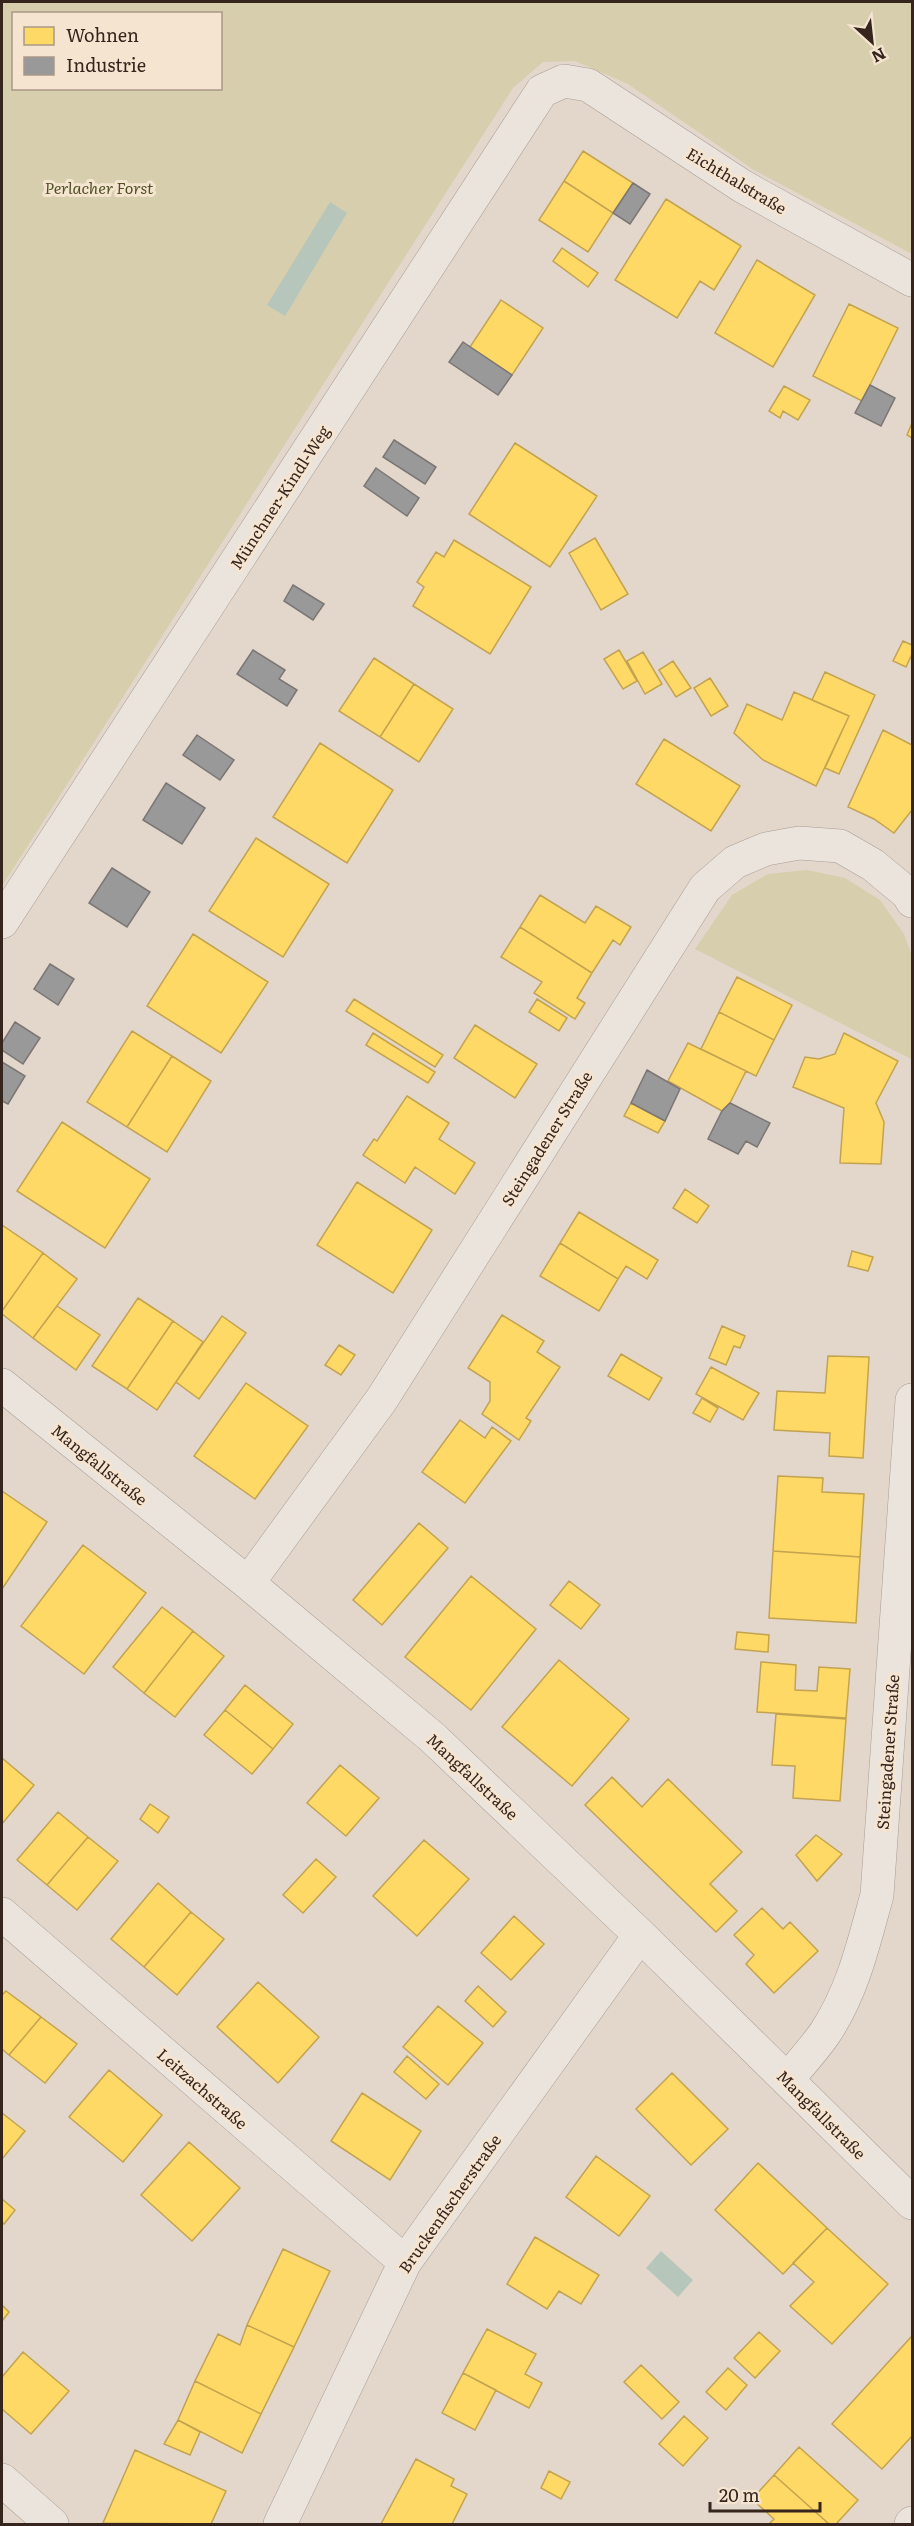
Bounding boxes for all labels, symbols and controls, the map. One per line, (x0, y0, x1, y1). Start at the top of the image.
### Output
legend (12, 12, 222, 90)
north arrow (842, 12, 902, 72)
text: Wohnen (66, 21, 139, 48)
text: N (868, 43, 891, 70)
text: Industrie (66, 51, 146, 78)
street label: Eichthalstraße (682, 141, 792, 219)
park label: Perlacher Forst (44, 175, 154, 199)
street label: Münchner-Kindl-Weg (223, 420, 335, 574)
street label: Steingadener Straße (495, 1066, 597, 1210)
street label: Mangfallstraße (47, 1418, 153, 1510)
street label: Steingadener Straße (870, 1674, 904, 1830)
street label: Mangfallstraße (422, 1727, 524, 1825)
street label: Leitzachstraße (153, 2042, 253, 2134)
street label: Mangfallstraße (772, 2064, 872, 2164)
street label: Bruckenfischerstraße (392, 2129, 506, 2277)
scale bar (710, 2475, 820, 2513)
text: 20 m (719, 2481, 760, 2508)

